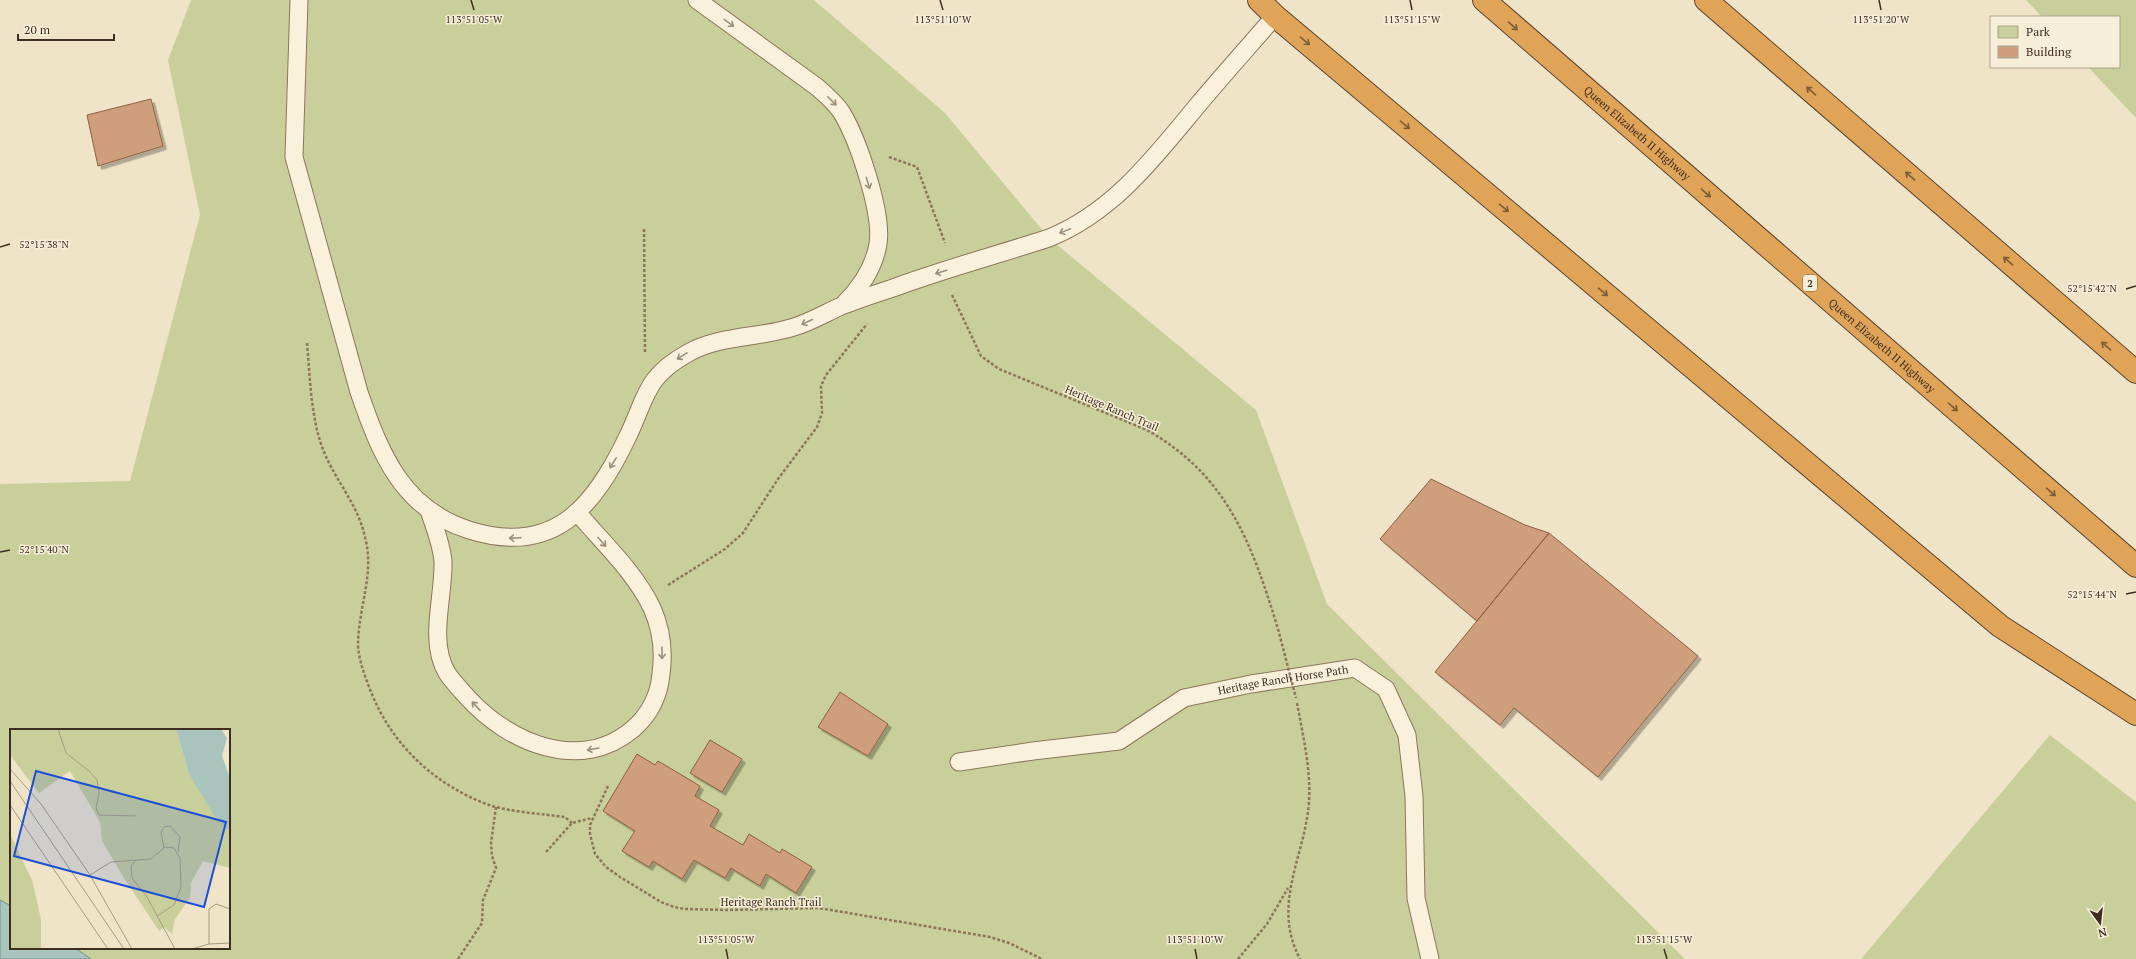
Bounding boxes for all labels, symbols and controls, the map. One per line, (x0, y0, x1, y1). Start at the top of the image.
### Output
text: 113°51'05"W (446, 13, 503, 26)
text: 113°51'10"W (915, 13, 972, 26)
text: 113°51'15"W (1384, 13, 1441, 26)
text: 113°51'20"W (1853, 13, 1910, 26)
scale bar (18, 16, 114, 42)
legend (1990, 16, 2120, 68)
one-way arrow (723, 19, 734, 27)
one-way arrow (1508, 21, 1518, 30)
text: 20 m (24, 22, 51, 37)
text: Park (2026, 24, 2051, 39)
one-way arrow (1300, 36, 1311, 45)
text: Building (2026, 44, 2072, 59)
street label: Queen Elizabeth II Highway (1581, 83, 1694, 183)
one-way arrow (1807, 87, 1817, 96)
one-way arrow (827, 96, 837, 106)
one-way arrow (1399, 120, 1410, 129)
one-way arrow (1905, 171, 1915, 181)
one-way arrow (865, 176, 872, 189)
one-way arrow (1701, 189, 1712, 198)
one-way arrow (1499, 204, 1509, 213)
one-way arrow (1059, 228, 1071, 236)
text: 52°15'38"N (19, 238, 69, 251)
one-way arrow (2003, 256, 2013, 266)
one-way arrow (935, 269, 948, 276)
road number: 2 (1803, 275, 1817, 291)
text: 52°15'42"N (2067, 282, 2117, 295)
one-way arrow (1598, 288, 1609, 297)
street label: Queen Elizabeth II Highway (1826, 295, 1939, 396)
one-way arrow (801, 319, 813, 326)
one-way arrow (2102, 342, 2112, 351)
one-way arrow (676, 353, 688, 361)
street label: Heritage Ranch Trail (1063, 382, 1161, 434)
one-way arrow (1948, 402, 1958, 411)
one-way arrow (608, 457, 616, 469)
one-way arrow (2046, 487, 2056, 497)
one-way arrow (509, 534, 522, 541)
one-way arrow (598, 537, 607, 547)
text: 52°15'40"N (19, 543, 69, 556)
text: 52°15'44"N (2067, 588, 2117, 601)
one-way arrow (658, 646, 666, 659)
street label: Heritage Ranch Horse Path (1216, 662, 1350, 698)
one-way arrow (471, 701, 480, 711)
inset map (10, 729, 230, 949)
one-way arrow (587, 745, 600, 753)
street label: Heritage Ranch Trail (721, 895, 821, 909)
north arrow (2080, 903, 2120, 943)
text: N (2096, 925, 2108, 941)
text: 113°51'05"W (698, 933, 755, 946)
text: 113°51'10"W (1167, 933, 1224, 946)
text: 113°51'15"W (1636, 933, 1693, 946)

